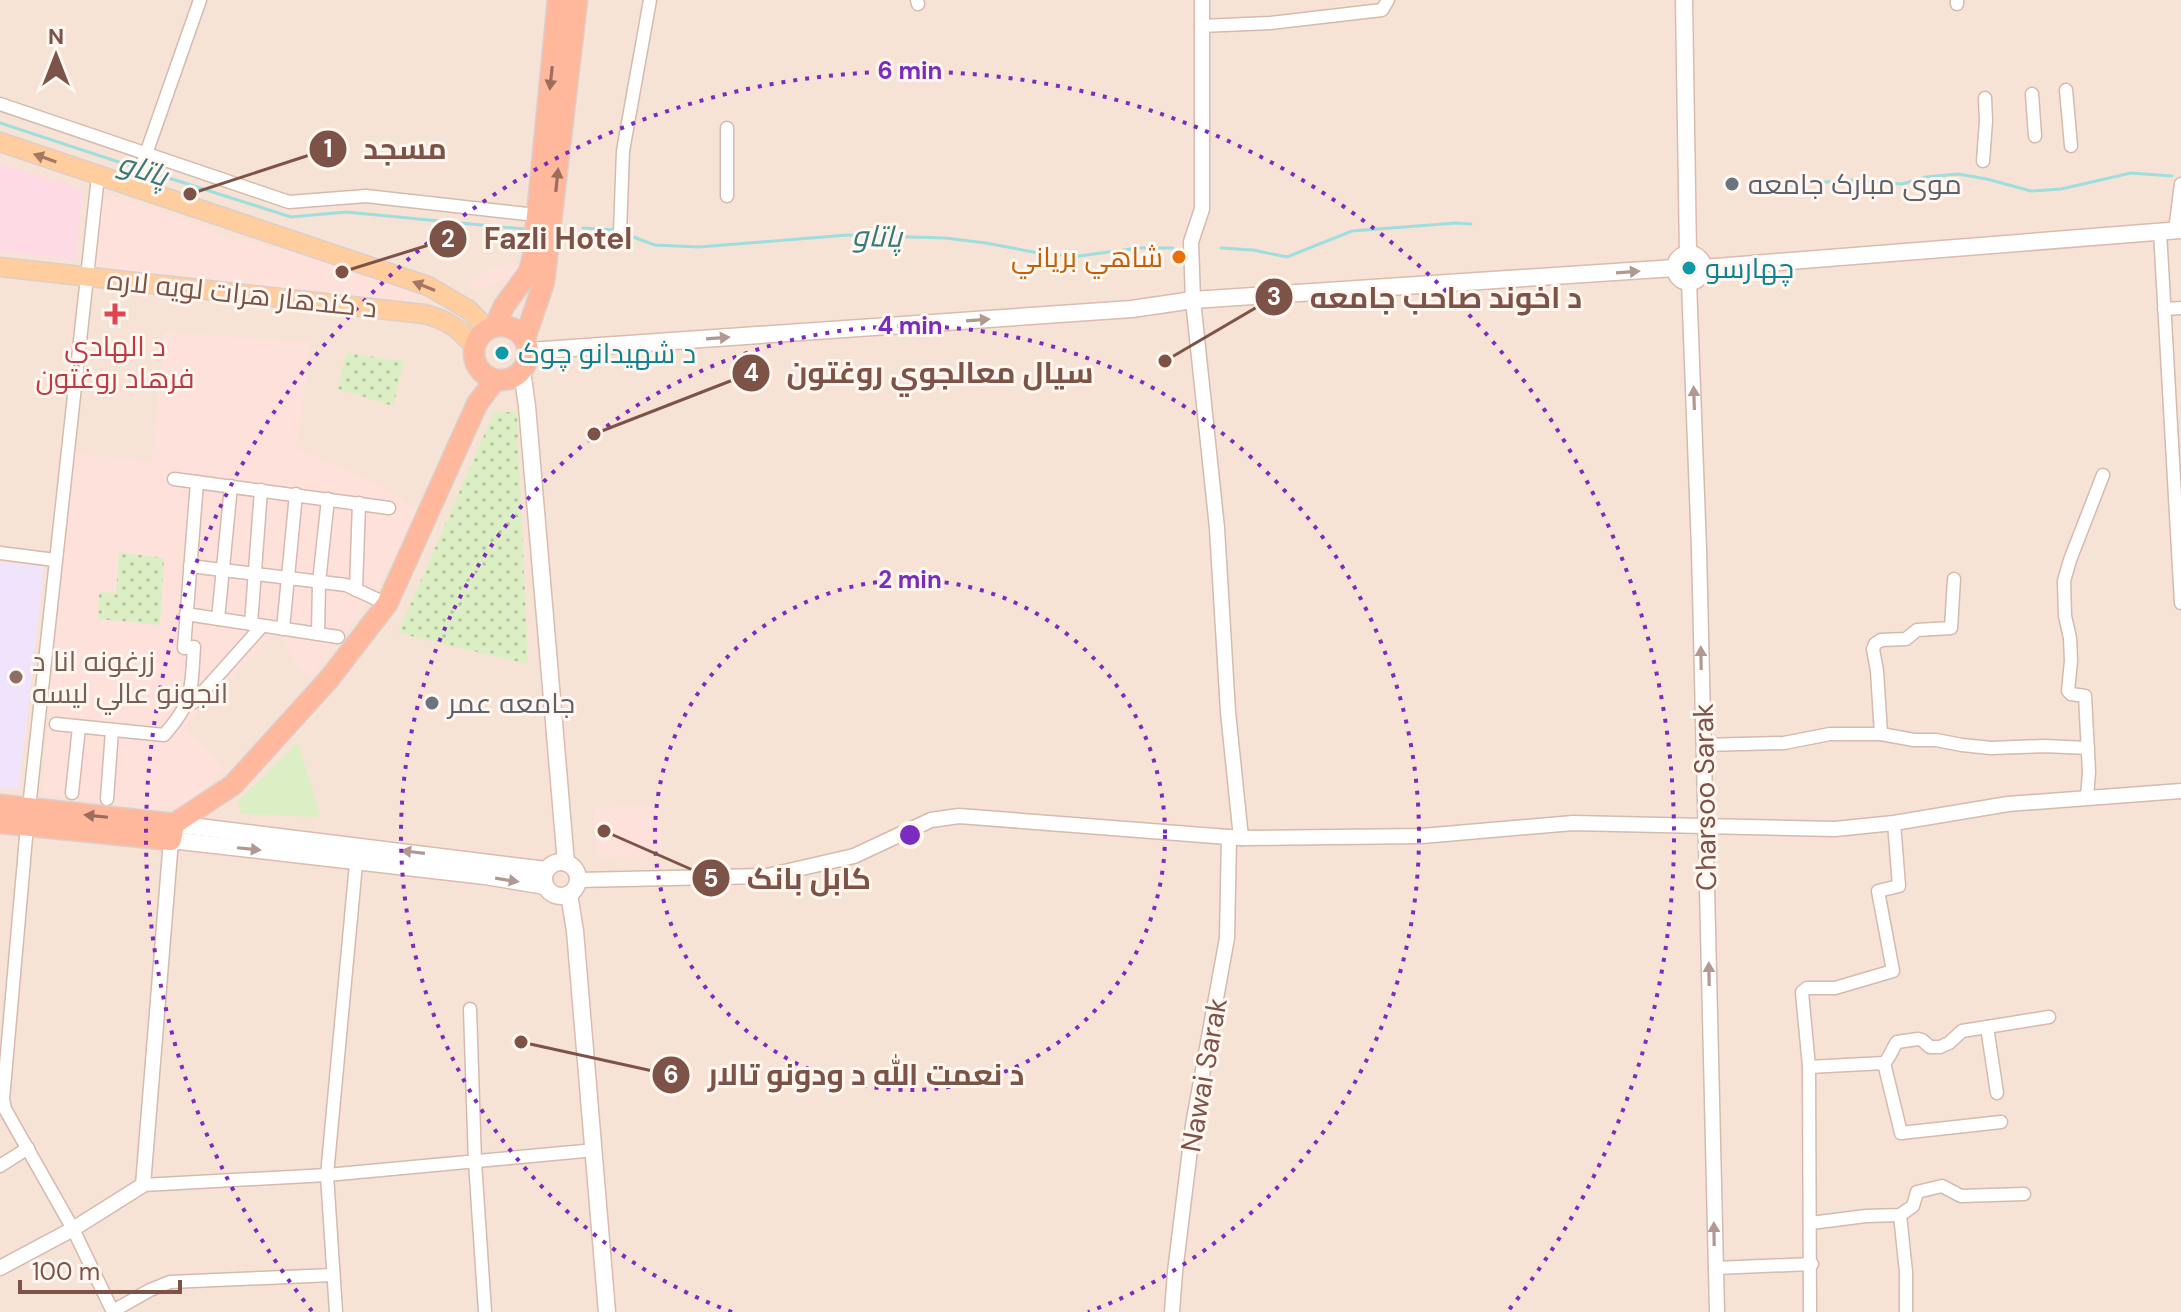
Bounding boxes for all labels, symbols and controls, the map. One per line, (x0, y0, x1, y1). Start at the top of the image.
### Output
north arrow (16, 16, 96, 96)
text: N (48, 22, 64, 51)
text: 6 min (878, 55, 942, 86)
one-way arrow (544, 66, 557, 91)
callout: مسجد (308, 122, 463, 176)
text: مسجد (363, 129, 447, 168)
text: 1 (324, 133, 332, 164)
water label: پاتاو (113, 143, 175, 197)
one-way arrow (33, 151, 57, 163)
place label: موی مبارک جامعه (1748, 166, 1962, 203)
one-way arrow (550, 168, 563, 193)
marker: موی مبارک جامعه (1723, 175, 1741, 193)
callout: Fazli Hotel (428, 212, 649, 266)
water label: پاتاو (852, 216, 904, 257)
text: Fazli Hotel (484, 219, 632, 258)
text: 2 (441, 223, 455, 254)
place label: شاهي برياني (1011, 239, 1163, 279)
marker: شاهي برياني (1170, 248, 1188, 266)
place label: چهارسو (1705, 250, 1794, 287)
marker: چهارسو (1680, 259, 1698, 277)
street label: د کندهار هرات لویه لاره (105, 261, 379, 327)
one-way arrow (1616, 265, 1641, 278)
callout: د اخوند صاحب جامعه (1254, 270, 1598, 324)
text: د اخوند صاحب جامعه (1310, 278, 1582, 317)
one-way arrow (412, 279, 436, 292)
text: 3 (1267, 281, 1281, 312)
marker: د الهادي فرهاد روغتون (104, 303, 126, 325)
text: 4 min (877, 310, 943, 341)
one-way arrow (966, 313, 991, 326)
place label: د الهادي فرهاد روغتون (35, 328, 195, 397)
one-way arrow (706, 331, 731, 344)
place label: د شهيدانو چوک (518, 335, 696, 372)
marker: د شهيدانو چوک (493, 344, 511, 362)
callout: سيال معالجوي روغتون (731, 346, 1109, 400)
text: سيال معالجوي روغتون (787, 353, 1093, 397)
text: 4 (743, 357, 759, 388)
one-way arrow (1687, 385, 1700, 410)
text: 2 min (878, 564, 942, 595)
place label: زرغونه انا د انجونو عالي لیسه (32, 643, 228, 715)
one-way arrow (1695, 645, 1708, 670)
marker: زرغونه انا د انجونو عالي لیسه (7, 668, 25, 686)
place label: جامعه عمر (446, 685, 575, 722)
marker: جامعه عمر (423, 694, 441, 712)
street label: Charsoo Sarak (1685, 703, 1725, 891)
one-way arrow (83, 809, 108, 822)
centre of rings (896, 821, 924, 849)
one-way arrow (237, 842, 262, 855)
one-way arrow (401, 845, 426, 858)
callout: کابل بانک (691, 851, 888, 905)
text: کابل بانک (747, 859, 871, 898)
text: 5 (704, 863, 718, 894)
one-way arrow (495, 874, 520, 886)
one-way arrow (1702, 961, 1715, 986)
street label: Nawai Sarak (1172, 995, 1236, 1155)
callout: د نعمت الله د ودونو تالار (651, 1048, 1040, 1102)
text: د نعمت الله د ودونو تالار (707, 1054, 1024, 1094)
text: 6 (663, 1059, 679, 1090)
one-way arrow (1708, 1221, 1721, 1246)
scale bar (20, 1244, 180, 1294)
text: 100 m (32, 1256, 100, 1287)

